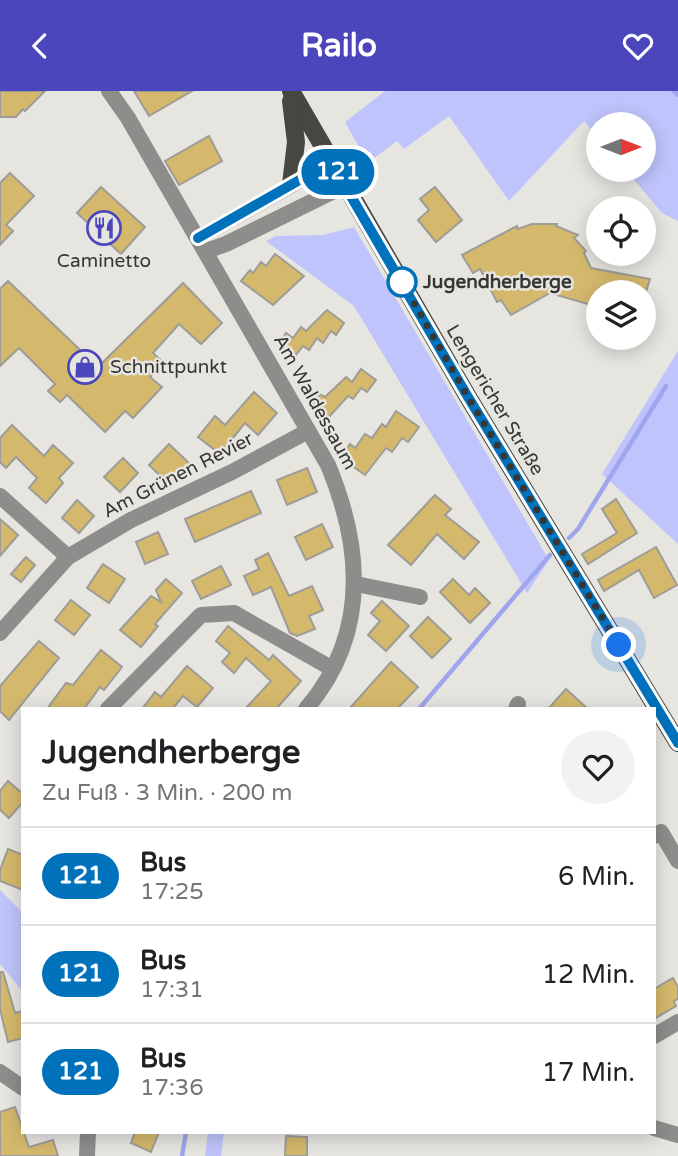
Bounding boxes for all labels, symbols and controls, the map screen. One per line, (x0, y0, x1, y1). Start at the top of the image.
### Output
icon: back (21, 27, 59, 65)
text: Railo (301, 27, 377, 65)
icon: heart (619, 27, 657, 65)
north arrow (586, 112, 656, 182)
map controls (586, 112, 656, 350)
line badge: 121 (298, 149, 378, 195)
text: 121 (315, 157, 361, 186)
button: locate (586, 196, 656, 266)
restaurant icon: Caminetto (85, 209, 123, 247)
place label: Caminetto (57, 250, 151, 272)
marker: Jugendherberge (387, 267, 417, 297)
place label: Jugendherberge (422, 271, 572, 294)
button: layers (586, 280, 656, 350)
street label: Lengericher Straße (441, 321, 549, 479)
street label: Am Waldessaum (269, 331, 361, 473)
shop icon: Schnittpunkt (66, 348, 104, 386)
place label: Schnittpunkt (110, 356, 227, 378)
street label: Am Grünen Revier (99, 427, 257, 522)
your location (601, 627, 636, 662)
button: heart (561, 730, 635, 804)
text: Jugendherberge (42, 733, 300, 772)
text: Zu Fuß · 3 Min. · 200 m (42, 779, 292, 807)
text: Bus (140, 847, 186, 878)
text: 121 (58, 861, 103, 890)
text: 6 Min. (558, 861, 635, 892)
text: 17:25 (140, 878, 204, 906)
text: Bus (140, 945, 186, 976)
text: 121 (58, 959, 103, 988)
text: 12 Min. (542, 959, 635, 990)
text: 17:31 (140, 976, 204, 1004)
text: Bus (140, 1043, 186, 1074)
text: 121 (58, 1057, 103, 1086)
text: 17 Min. (542, 1057, 635, 1088)
text: 17:36 (140, 1074, 204, 1102)

